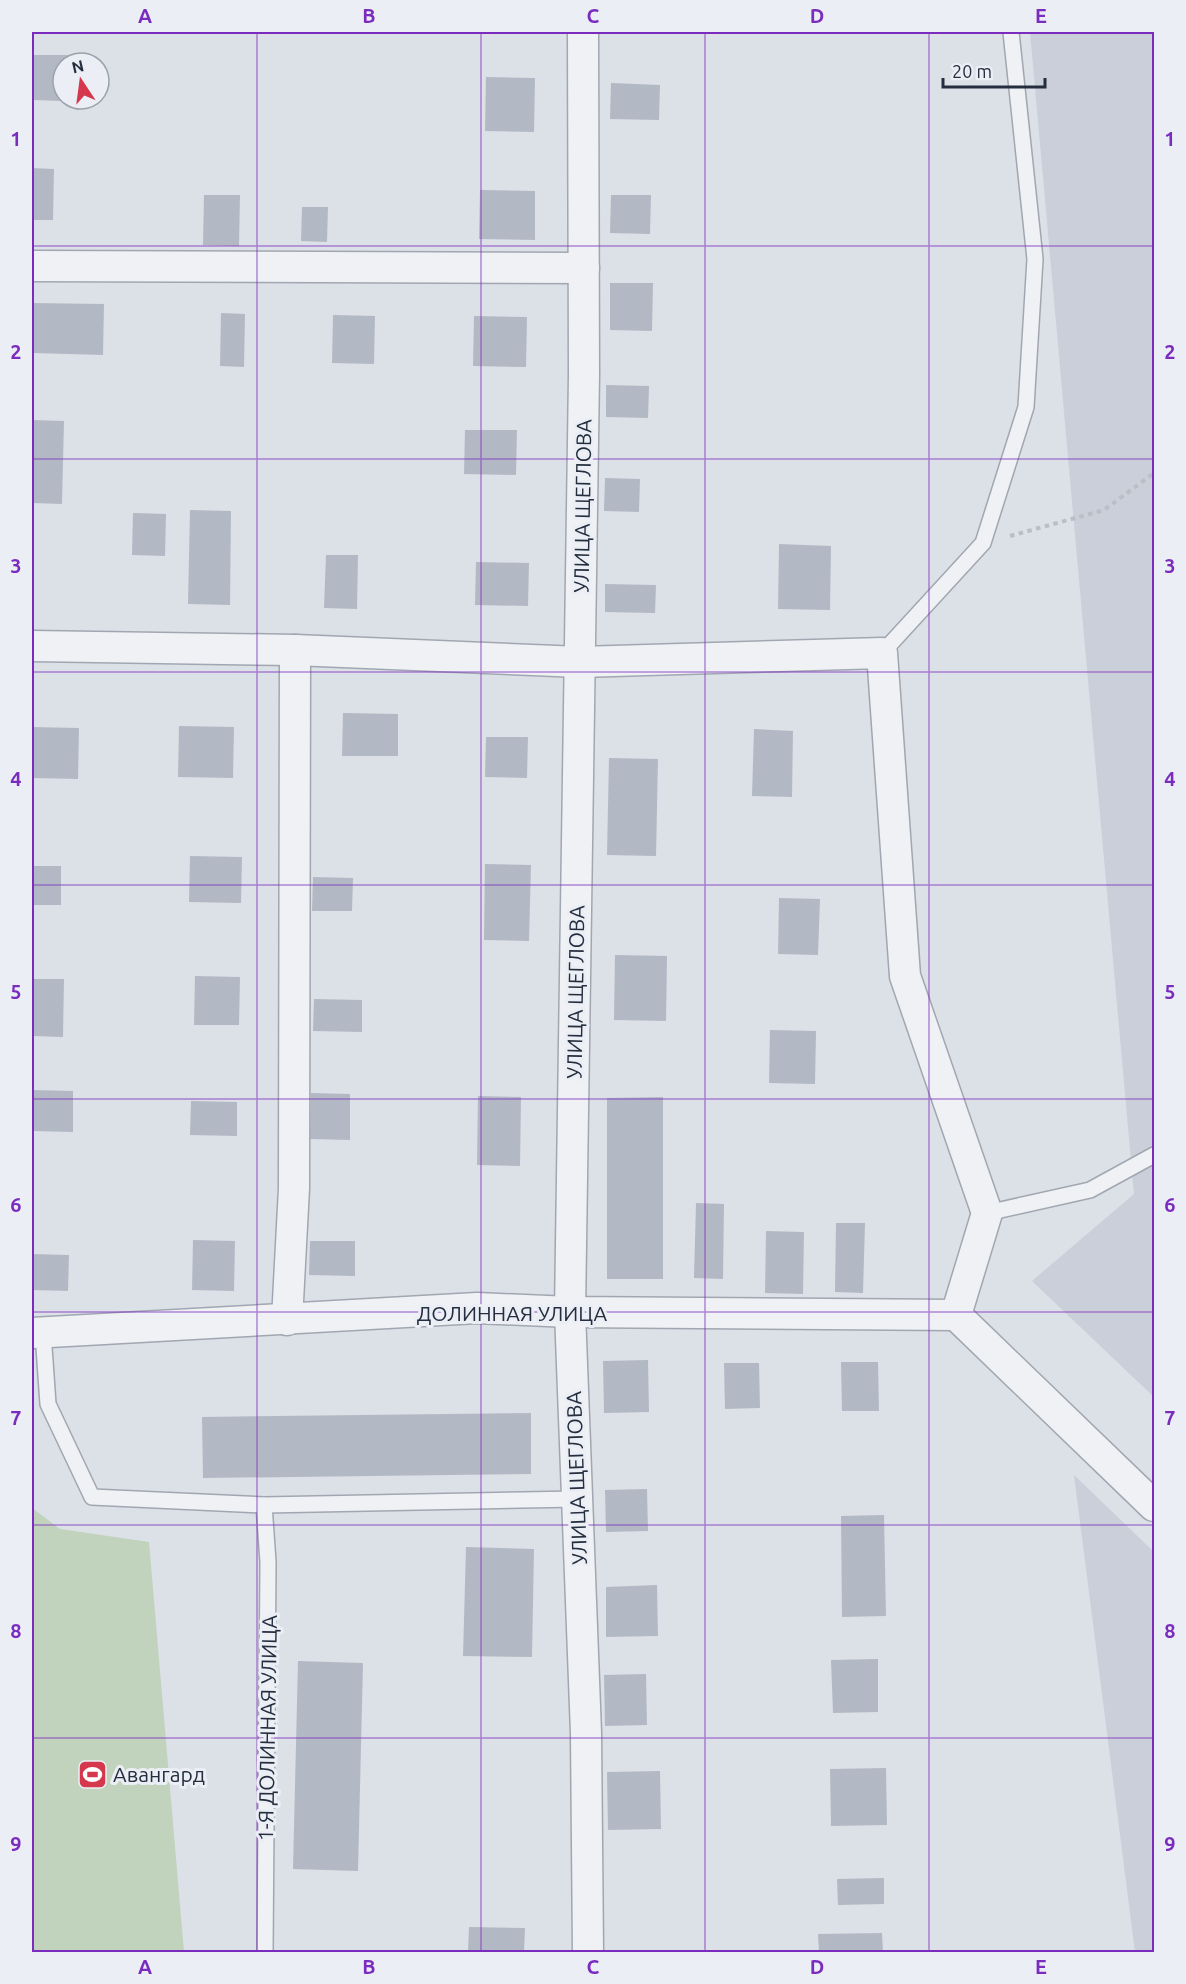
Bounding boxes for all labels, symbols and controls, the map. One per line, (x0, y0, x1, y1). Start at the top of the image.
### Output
text: A (138, 4, 152, 27)
text: B (362, 4, 376, 27)
text: C (587, 4, 600, 27)
text: D (810, 4, 824, 27)
text: E (1035, 4, 1047, 27)
north arrow (51, 51, 111, 111)
scale bar (943, 51, 1045, 89)
text: N (70, 56, 85, 76)
text: 20 m (952, 61, 992, 81)
text: 1 (10, 127, 22, 150)
text: 1 (1164, 127, 1176, 150)
text: 2 (10, 340, 22, 363)
text: 2 (1164, 340, 1176, 363)
street label: УЛИЦА ЩЕГЛОВА (568, 419, 596, 593)
text: 3 (10, 554, 22, 577)
text: 3 (1164, 554, 1176, 577)
text: 4 (10, 767, 22, 790)
text: 4 (1164, 767, 1176, 790)
street label: УЛИЦА ЩЕГЛОВА (561, 905, 589, 1079)
text: 5 (10, 980, 22, 1003)
text: 5 (1164, 980, 1176, 1003)
text: 6 (10, 1193, 22, 1216)
text: 6 (1164, 1193, 1176, 1216)
street label: ДОЛИННАЯ УЛИЦА (417, 1301, 608, 1325)
street label: УЛИЦА ЩЕГЛОВА (561, 1390, 591, 1565)
text: 7 (10, 1406, 22, 1429)
text: 7 (1164, 1406, 1176, 1429)
street label: 1-Я ДОЛИННАЯ УЛИЦА (253, 1614, 281, 1841)
text: 8 (10, 1619, 22, 1642)
text: 8 (1164, 1619, 1176, 1642)
sports icon: Авангард (76, 1758, 108, 1790)
place label: Авангард (113, 1762, 205, 1786)
text: 9 (10, 1832, 22, 1855)
text: 9 (1164, 1832, 1176, 1855)
text: A (138, 1955, 152, 1978)
text: B (362, 1955, 376, 1978)
text: C (587, 1955, 600, 1978)
text: D (810, 1955, 824, 1978)
text: E (1035, 1955, 1047, 1978)

